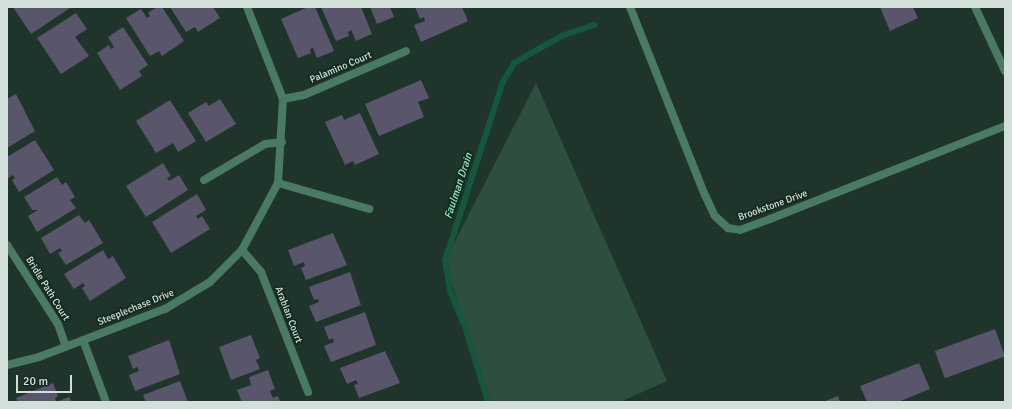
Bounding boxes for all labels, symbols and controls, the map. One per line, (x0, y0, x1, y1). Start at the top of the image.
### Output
street label: Palamino Court (308, 50, 374, 86)
water label: Faulman Drain (442, 151, 476, 221)
street label: Brookstone Drive (737, 188, 809, 224)
street label: Bridle Path Court (22, 255, 72, 323)
street label: Arabian Court (272, 285, 304, 345)
street label: Steeplechase Drive (96, 287, 176, 329)
scale bar (18, 367, 74, 393)
text: 20 m (23, 374, 48, 389)

